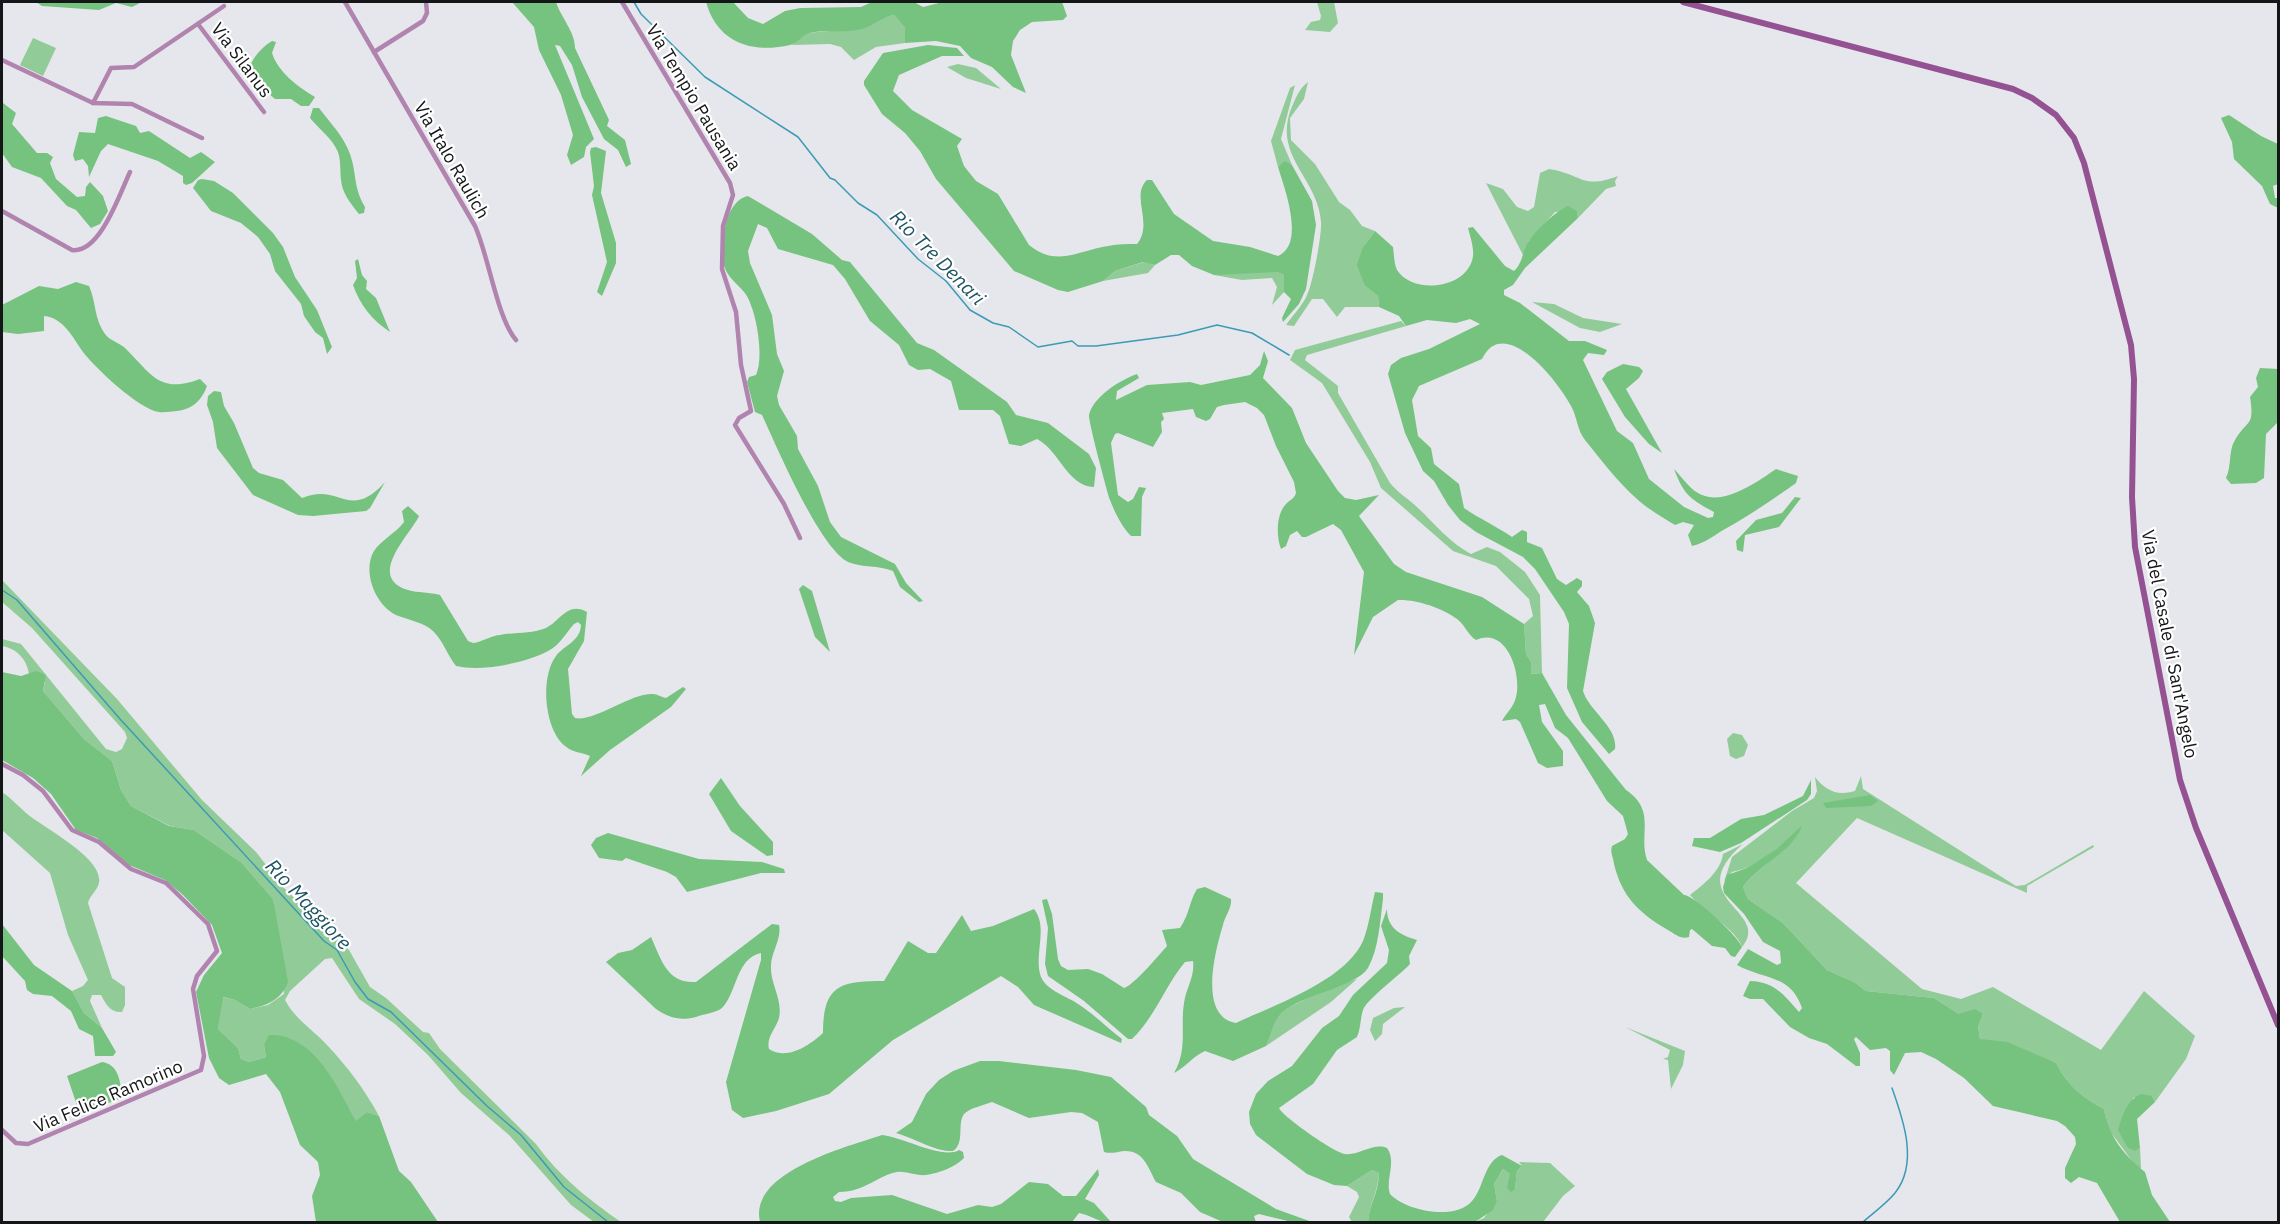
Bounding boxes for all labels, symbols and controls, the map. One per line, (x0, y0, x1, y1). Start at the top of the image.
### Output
street label: Via Silanus (206, 18, 278, 102)
street label: Via Tempio Pausania (641, 20, 747, 175)
street label: Via Italo Raulich (409, 97, 495, 223)
water label: Rio Tre Denari (884, 203, 992, 311)
street label: Via del Casale di Sant'Angelo (2137, 528, 2203, 760)
water label: Rio Maggiore (260, 853, 358, 955)
street label: Via Felice Ramorino (30, 1054, 186, 1138)

